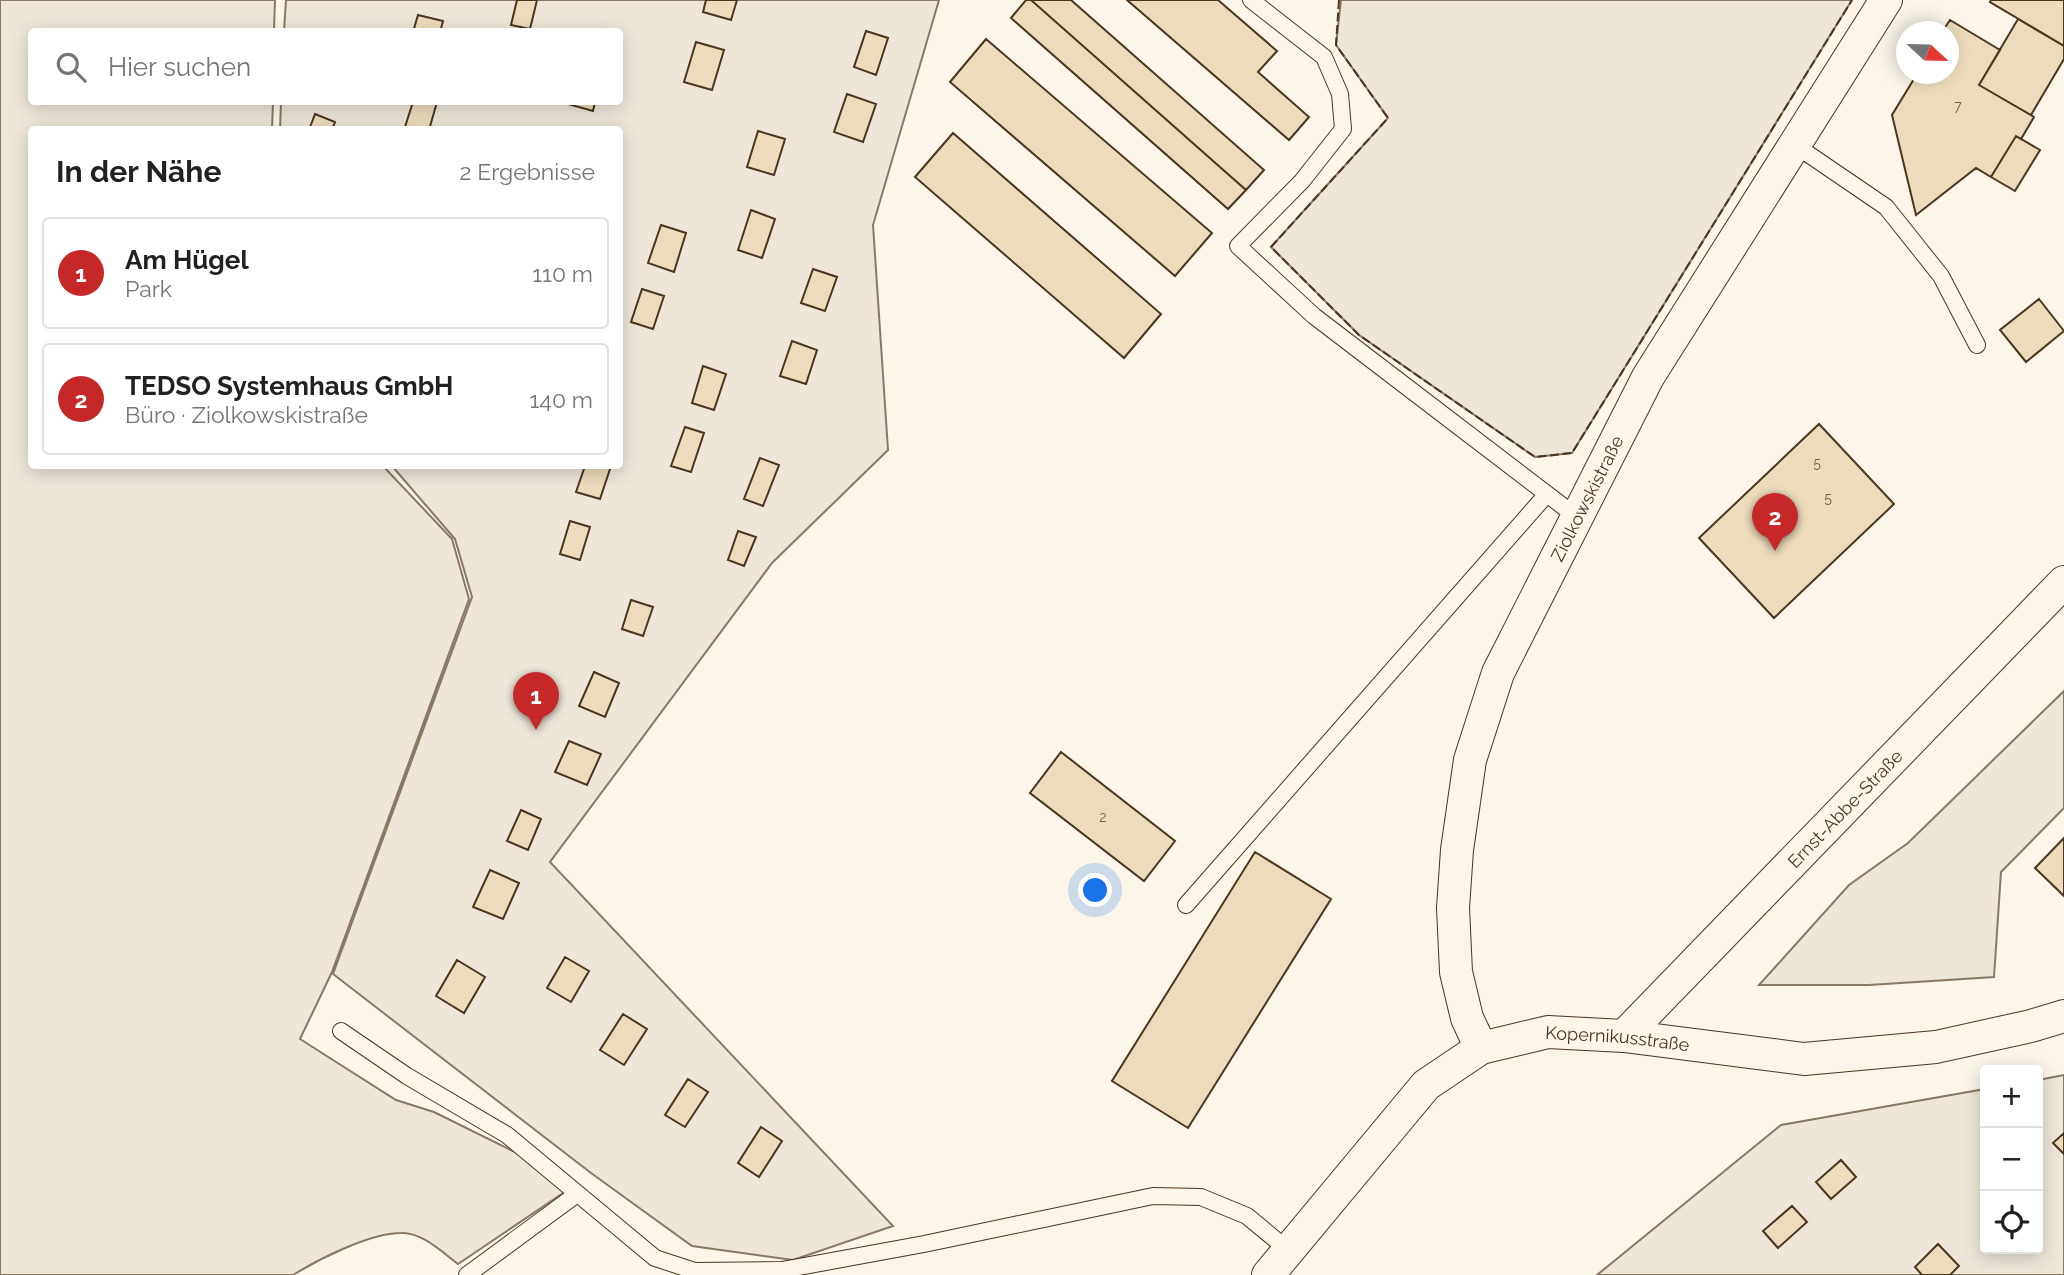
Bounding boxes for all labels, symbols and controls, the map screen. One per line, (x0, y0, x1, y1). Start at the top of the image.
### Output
north arrow (1896, 21, 1959, 84)
search box (28, 28, 623, 105)
icon: search (52, 48, 90, 86)
text: Hier suchen (108, 52, 251, 82)
house number: 7 (1954, 98, 1962, 114)
text: In der Nähe (56, 154, 221, 189)
text: 2 Ergebnisse (459, 158, 595, 185)
text: Am Hügel (125, 245, 249, 275)
text: 1 (75, 260, 87, 287)
text: 110 m (532, 260, 593, 287)
text: Park (125, 275, 172, 302)
text: TEDSO Systemhaus GmbH (125, 371, 453, 401)
text: 2 (75, 386, 87, 413)
text: 140 m (530, 386, 593, 413)
text: Büro · Ziolkowskistraße (125, 401, 368, 428)
street label: Ziolkowskistraße (1546, 431, 1627, 565)
house number: 5 (1813, 455, 1821, 471)
house number: 5 (1824, 490, 1832, 506)
pin: 2 (1752, 493, 1798, 551)
pin: 1 (513, 672, 559, 730)
street label: Ernst-Abbe-Straße (1783, 745, 1907, 872)
house number: 2 (1099, 809, 1107, 825)
your location (1078, 873, 1112, 907)
street label: Kopernikusstraße (1545, 1021, 1691, 1055)
map controls (1980, 1065, 2043, 1254)
button: + (1980, 1065, 2043, 1128)
button: − (1980, 1128, 2043, 1191)
button: locate (1980, 1191, 2043, 1254)

